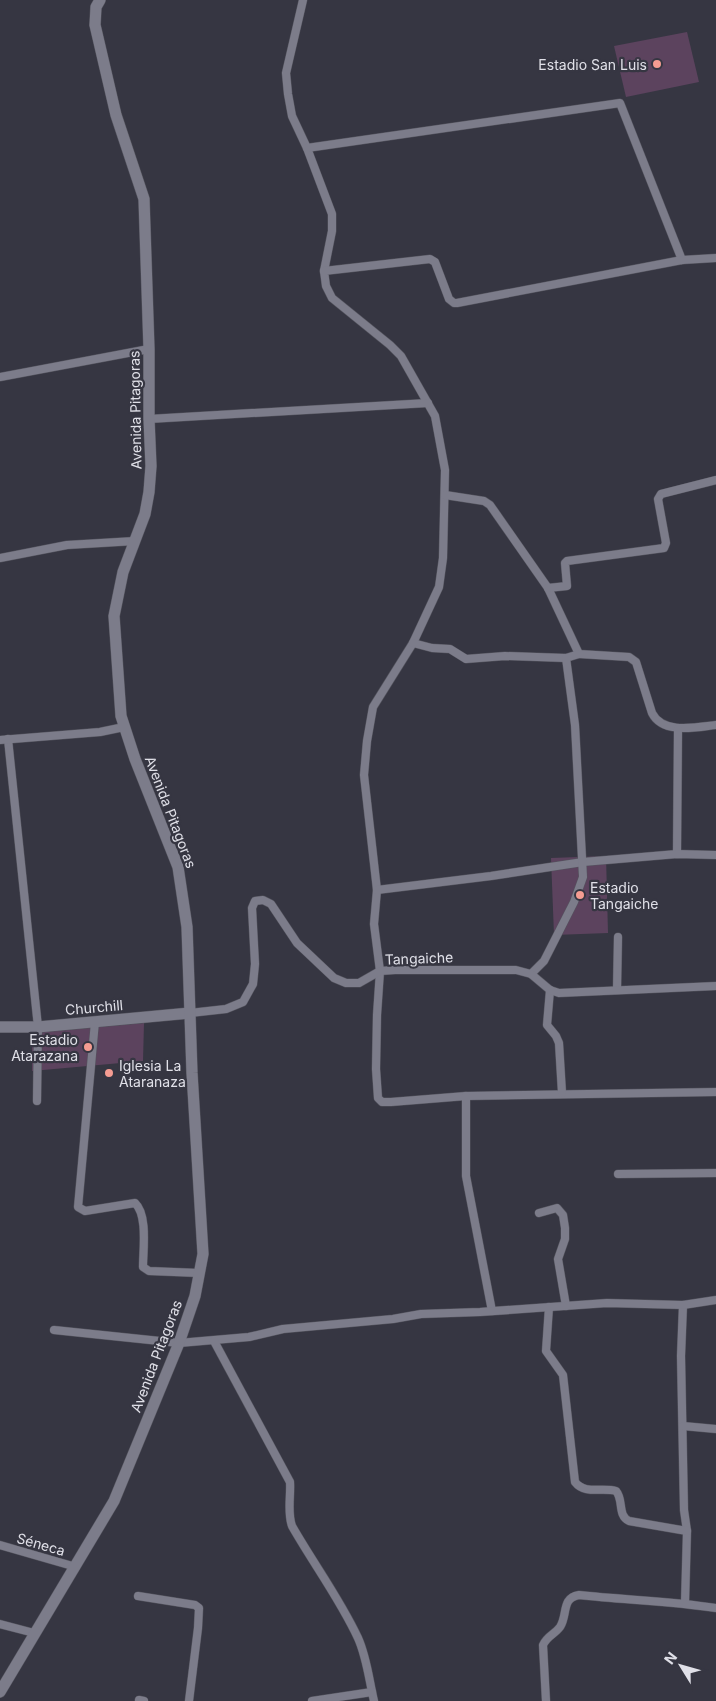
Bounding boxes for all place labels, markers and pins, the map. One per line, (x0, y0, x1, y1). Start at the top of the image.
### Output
place label: Estadio San Luis (538, 56, 647, 73)
marker: Estadio San Luis (651, 58, 663, 70)
place label: Estadio Tangaiche (590, 879, 658, 912)
marker: Estadio Tangaiche (574, 889, 586, 901)
place label: Estadio Atarazana (11, 1031, 78, 1064)
marker: Estadio Atarazana (82, 1041, 94, 1053)
place label: Iglesia La Ataranaza (119, 1057, 186, 1090)
marker: Iglesia La Ataranaza (103, 1067, 115, 1079)

